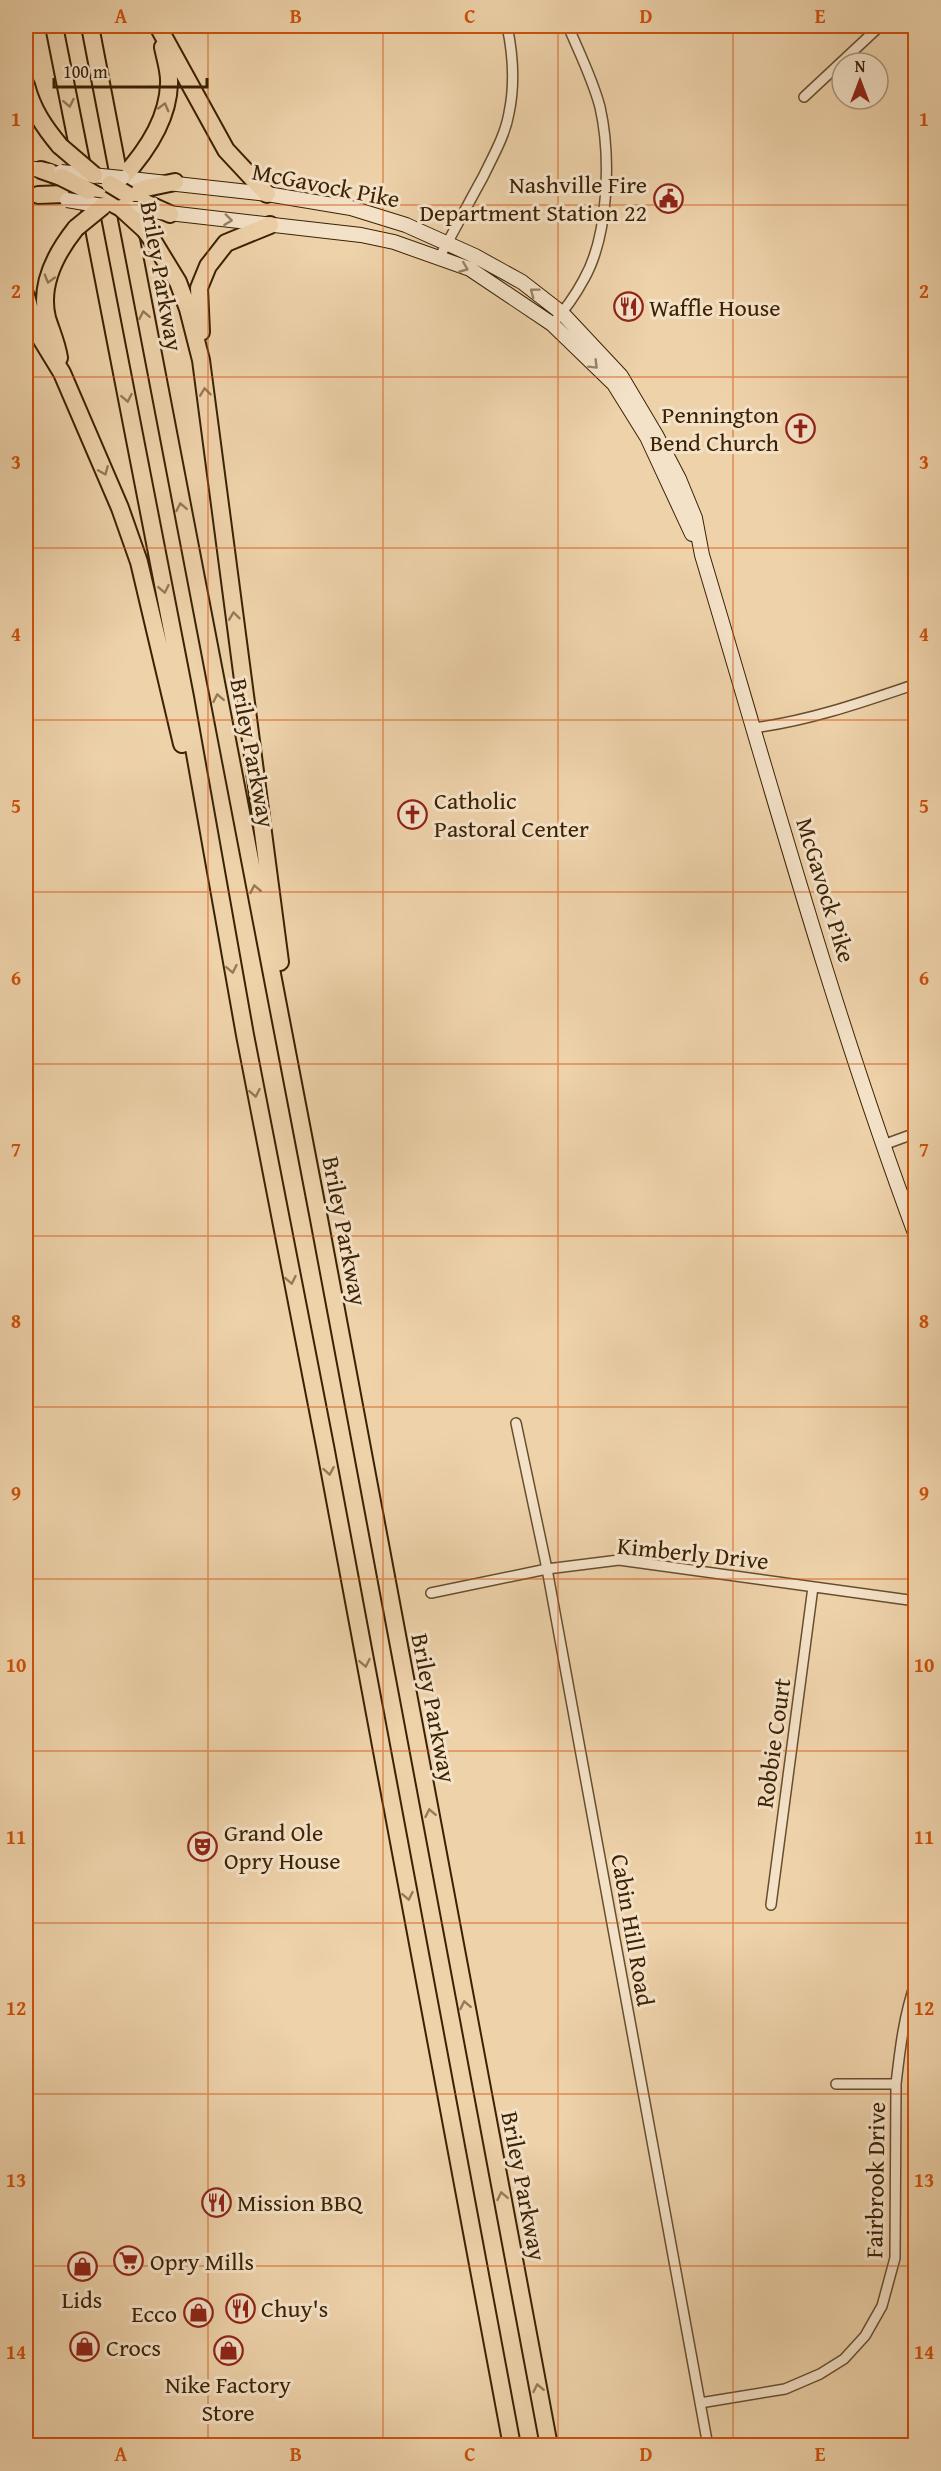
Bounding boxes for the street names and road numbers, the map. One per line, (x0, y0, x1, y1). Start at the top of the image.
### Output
street label: McGavock Pike (249, 154, 403, 216)
street label: Briley Parkway (132, 198, 192, 354)
street label: Briley Parkway (221, 675, 285, 831)
street label: McGavock Pike (787, 813, 865, 967)
street label: Briley Parkway (313, 1153, 377, 1309)
street label: Kimberly Drive (616, 1528, 770, 1578)
street label: Briley Parkway (402, 1630, 466, 1786)
street label: Robbie Court (747, 1675, 800, 1810)
street label: Cabin Hill Road (602, 1851, 664, 2009)
street label: Fairbrook Drive (856, 2101, 894, 2259)
street label: Briley Parkway (492, 2108, 556, 2264)

